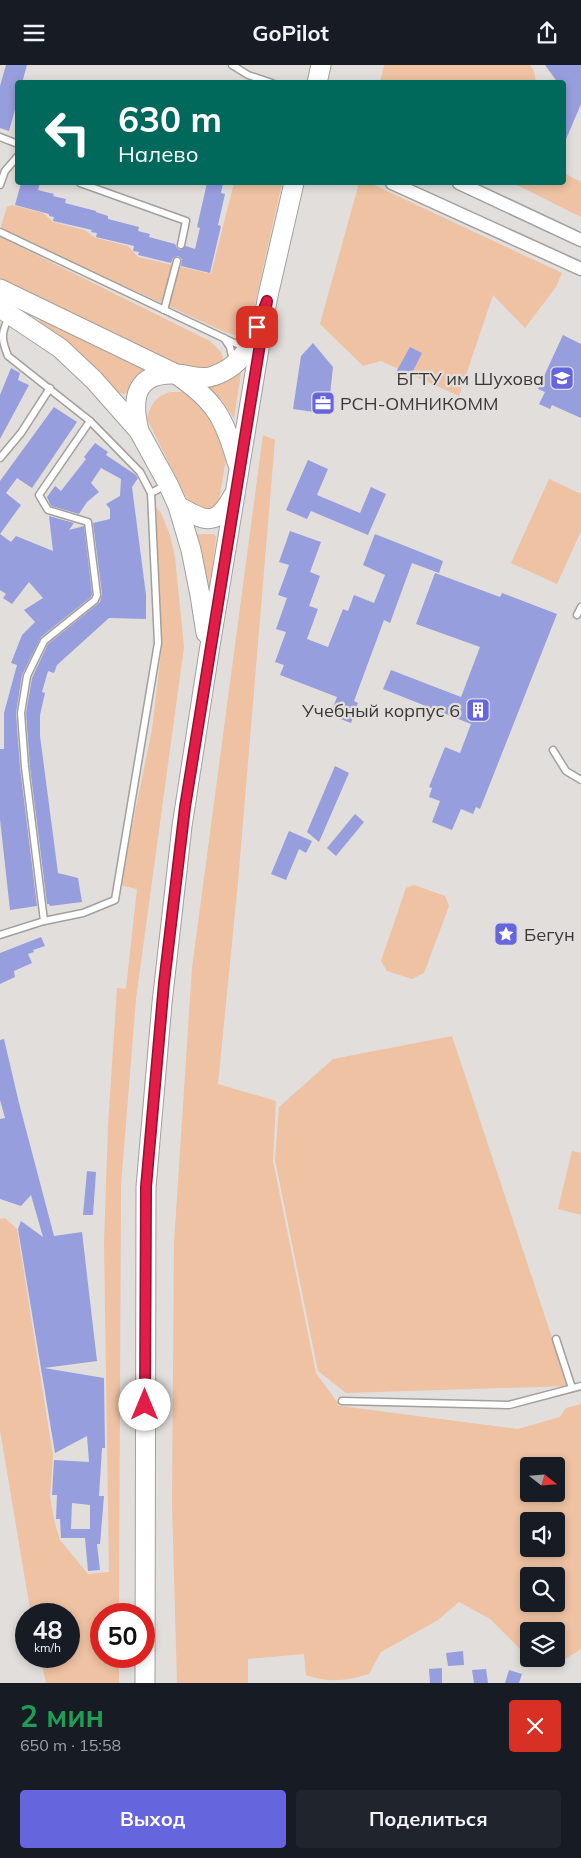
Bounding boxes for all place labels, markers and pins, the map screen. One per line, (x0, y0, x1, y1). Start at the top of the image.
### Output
pin (236, 306, 278, 348)
school or university icon: БГТУ им Шухова (549, 365, 575, 391)
place label: БГТУ им Шухова (397, 367, 544, 390)
office icon: РСН-ОМНИКОММ (310, 390, 336, 416)
place label: РСН-ОМНИКОММ (340, 392, 498, 415)
building icon: Учебный корпус 6 (465, 697, 491, 723)
place label: Учебный корпус 6 (301, 699, 460, 722)
place icon: Бегун (493, 921, 519, 947)
place label: Бегун (524, 923, 575, 946)

